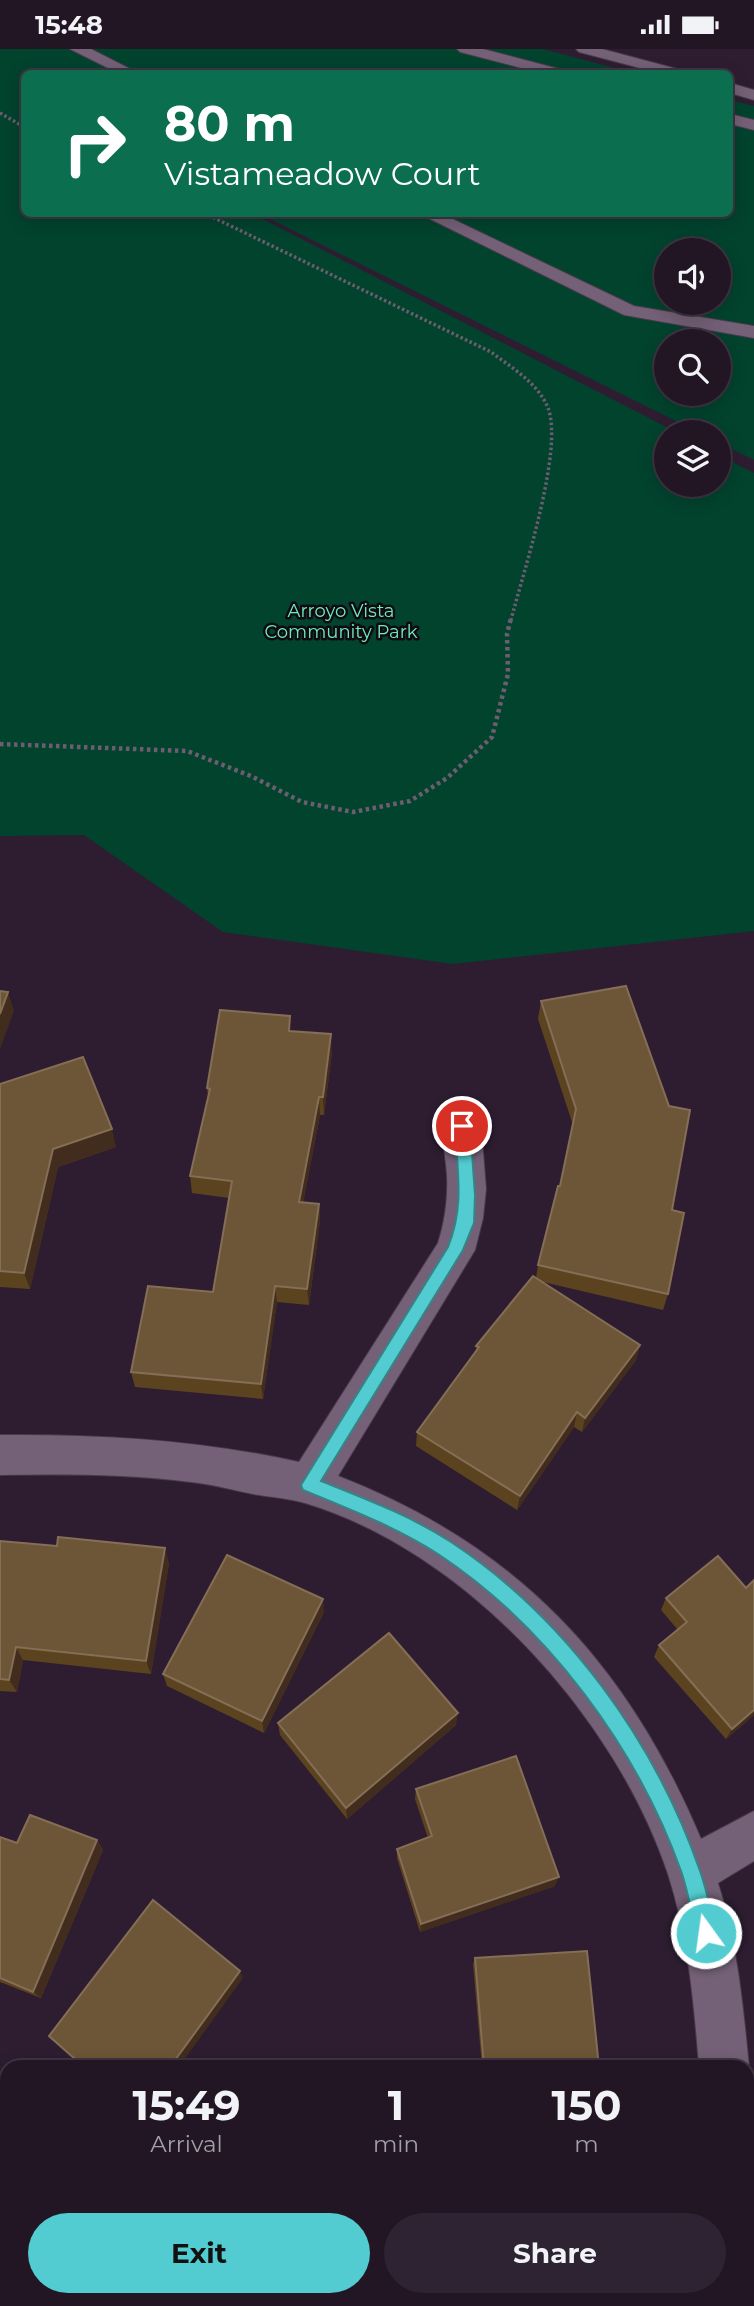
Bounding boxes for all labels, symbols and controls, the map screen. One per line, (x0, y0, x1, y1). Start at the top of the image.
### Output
text: 15:48 (35, 9, 103, 41)
text: 80 m (164, 94, 295, 153)
icon: right (49, 98, 140, 189)
text: Vistameadow Court (164, 154, 481, 193)
map controls (654, 238, 731, 497)
button: sound (654, 238, 731, 315)
button: search (654, 329, 731, 406)
button: layers (654, 420, 731, 497)
park label: Arroyo Vista Community Park (264, 600, 418, 643)
pin (432, 1096, 492, 1156)
icon: arrive (443, 1107, 481, 1145)
position arrow (669, 1896, 743, 1970)
text: 15:49 (132, 2079, 240, 2131)
text: 1 (388, 2079, 404, 2131)
text: 150 (552, 2079, 622, 2131)
text: Arrival (150, 2130, 223, 2158)
text: min (373, 2130, 419, 2158)
text: m (574, 2130, 599, 2158)
button: Exit (28, 2213, 370, 2293)
button: Share (384, 2213, 726, 2293)

